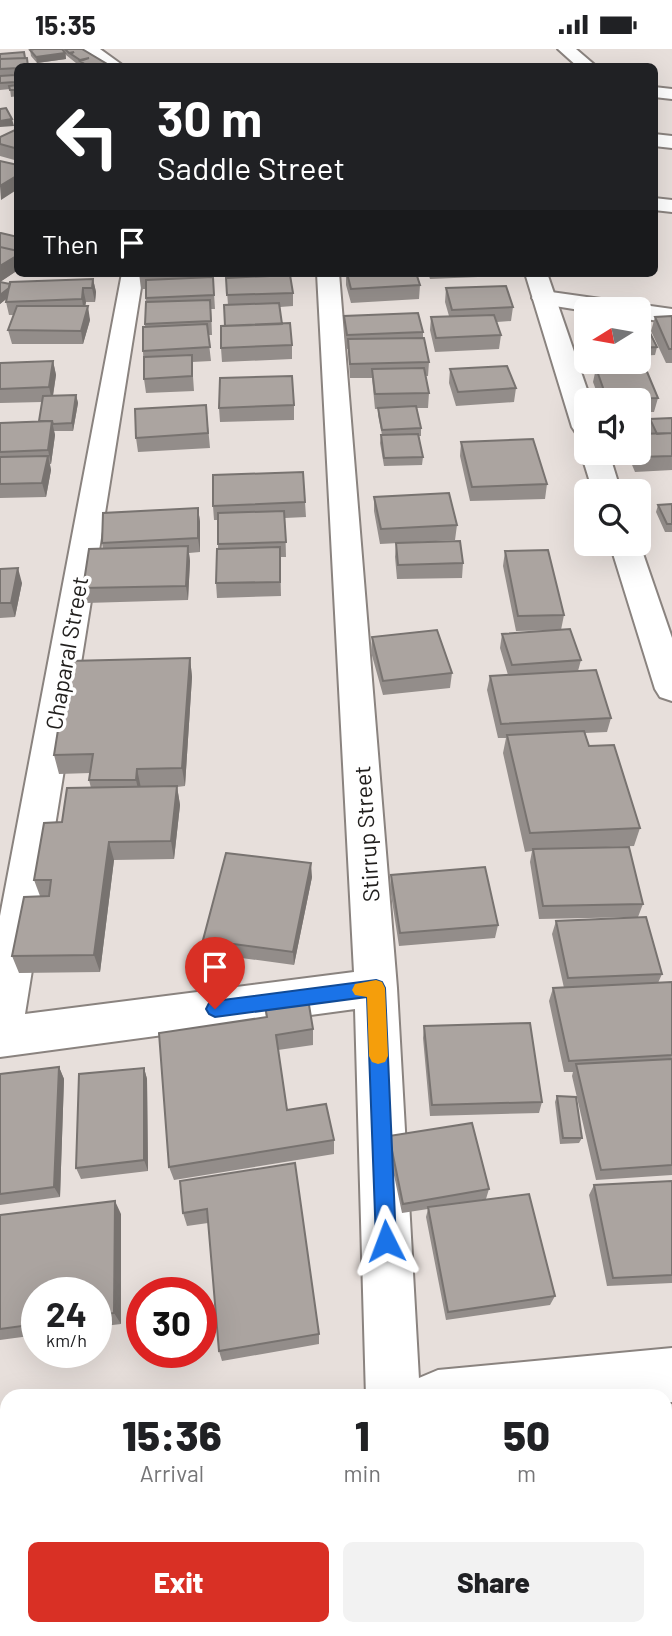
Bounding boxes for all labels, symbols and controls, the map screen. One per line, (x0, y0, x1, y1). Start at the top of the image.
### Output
text: 15:35 (35, 9, 96, 40)
text: 30 m (157, 88, 262, 147)
icon: left (42, 91, 133, 182)
text: Saddle Street (157, 148, 345, 186)
icon: arrive (113, 224, 151, 262)
text: Then (42, 228, 99, 259)
north arrow (574, 297, 651, 375)
map controls (574, 297, 651, 556)
button: sound (574, 388, 651, 465)
button: search (574, 479, 651, 556)
street label: Chaparal Street (39, 574, 93, 732)
street label: Stirrup Street (347, 765, 385, 903)
pin (185, 937, 245, 1009)
icon: arrive (196, 948, 234, 986)
position arrow (349, 1204, 423, 1278)
speed limit sign: 30 (126, 1277, 217, 1368)
text: 24 (46, 1292, 87, 1334)
text: km/h (46, 1329, 87, 1351)
text: 15:36 (122, 1409, 222, 1459)
text: 1 (355, 1409, 370, 1459)
text: 50 (503, 1409, 550, 1459)
text: Arrival (140, 1459, 204, 1487)
text: min (344, 1459, 381, 1487)
text: m (517, 1459, 536, 1487)
button: Exit (28, 1542, 329, 1622)
button: Share (343, 1542, 644, 1622)

